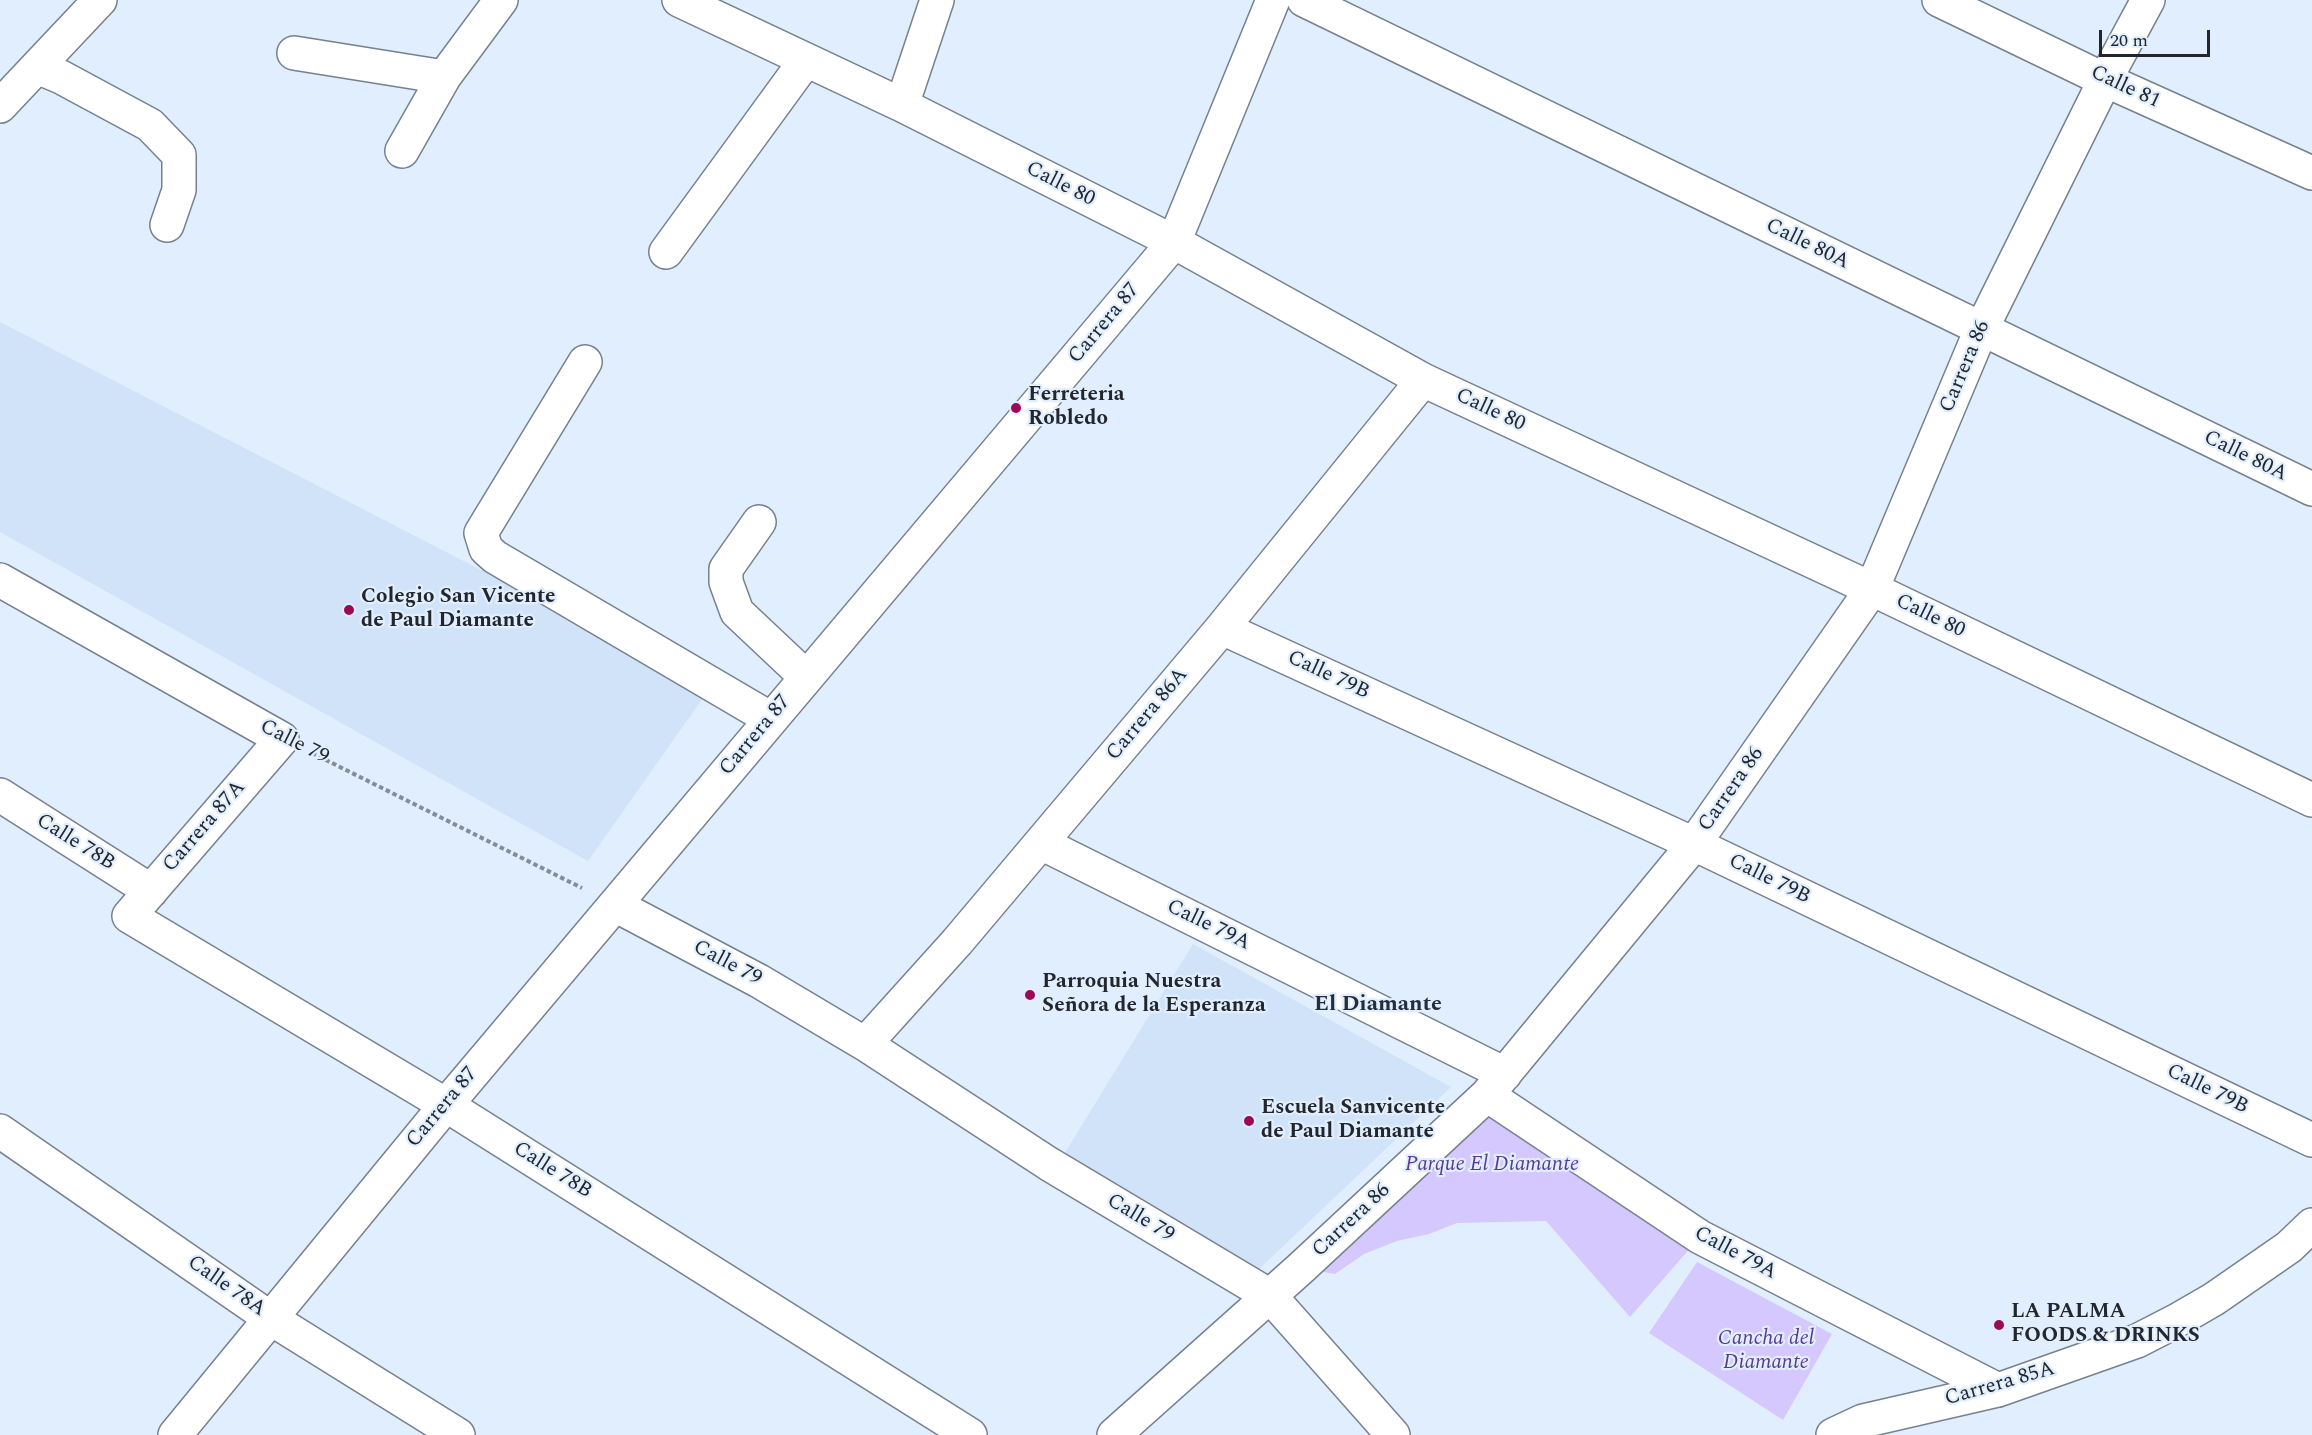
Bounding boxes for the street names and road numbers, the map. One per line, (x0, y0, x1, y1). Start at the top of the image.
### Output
street label: Calle 81 (2086, 61, 2164, 115)
street label: Calle 80 (1021, 157, 1099, 213)
street label: Calle 80A (1761, 214, 1853, 276)
street label: Carrera 87 (1064, 279, 1146, 369)
street label: Carrera 86 (1935, 317, 1997, 417)
street label: Calle 80 (1451, 384, 1529, 438)
street label: Calle 80A (2199, 426, 2291, 488)
street label: Calle 80 (1891, 589, 1969, 645)
street label: Calle 79B (1283, 646, 1373, 706)
street label: Carrera 86A (1102, 664, 1194, 766)
street label: Carrera 87 (715, 691, 797, 781)
street label: Calle 79 (255, 715, 333, 771)
street label: Carrera 86 (1694, 743, 1770, 837)
street label: Carrera 87A (158, 776, 252, 878)
street label: Calle 78B (31, 809, 119, 877)
street label: Calle 79B (1724, 849, 1814, 911)
street label: Calle 79A (1162, 895, 1254, 957)
street label: Calle 79 (688, 935, 766, 993)
street label: Calle 79B (2162, 1059, 2252, 1121)
street label: Carrera 87 (402, 1063, 484, 1153)
street label: Calle 78B (508, 1137, 596, 1205)
street label: Carrera 86 (1308, 1179, 1396, 1263)
street label: Calle 79 (1102, 1189, 1178, 1249)
street label: Calle 79A (1689, 1222, 1781, 1286)
street label: Calle 78A (182, 1251, 270, 1323)
street label: Carrera 85A (1942, 1357, 2058, 1413)

